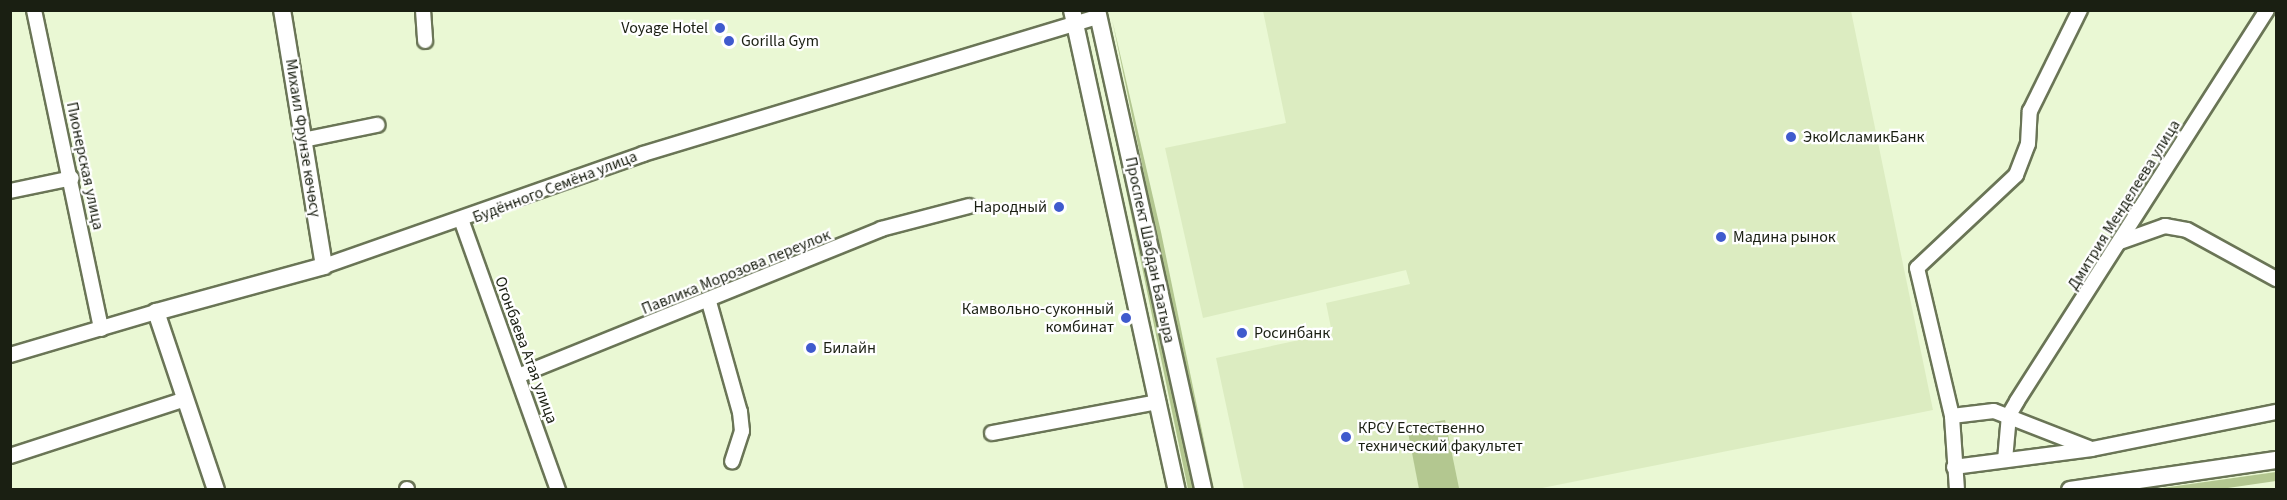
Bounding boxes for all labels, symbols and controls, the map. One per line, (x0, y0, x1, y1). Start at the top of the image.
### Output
place label: Voyage Hotel (621, 18, 708, 38)
marker: Voyage Hotel (713, 21, 727, 35)
place label: Gorilla Gym (741, 31, 819, 51)
marker: Gorilla Gym (722, 34, 736, 48)
street label: Михаил Фрунзе көчөсү (281, 58, 325, 218)
street label: Пионерская улица (62, 100, 108, 232)
street label: Дмитрия Менделеева улица (2064, 116, 2184, 294)
place label: ЭкоИсламикБанк (1803, 127, 1924, 147)
marker: ЭкоИсламикБанк (1784, 130, 1798, 144)
street label: Будённого Семёна улица (470, 147, 640, 227)
street label: Проспект Шабдан Баатыра (1121, 155, 1179, 345)
place label: Народный (974, 197, 1047, 217)
marker: Народный (1052, 200, 1066, 214)
street label: Павлика Морозова переулок (639, 225, 833, 319)
place label: Мадина рынок (1733, 227, 1836, 247)
marker: Мадина рынок (1714, 230, 1728, 244)
street label: Огонбаева Атая улица (490, 274, 562, 426)
place label: Камвольно-суконный комбинат (962, 299, 1114, 337)
marker: Камвольно-суконный комбинат (1119, 311, 1133, 325)
place label: Росинбанк (1254, 323, 1330, 343)
marker: Росинбанк (1235, 326, 1249, 340)
place label: Билайн (823, 338, 876, 358)
marker: Билайн (804, 341, 818, 355)
place label: КРСУ Естественно технический факультет (1358, 418, 1523, 456)
marker: КРСУ Естественно технический факультет (1339, 430, 1353, 444)

